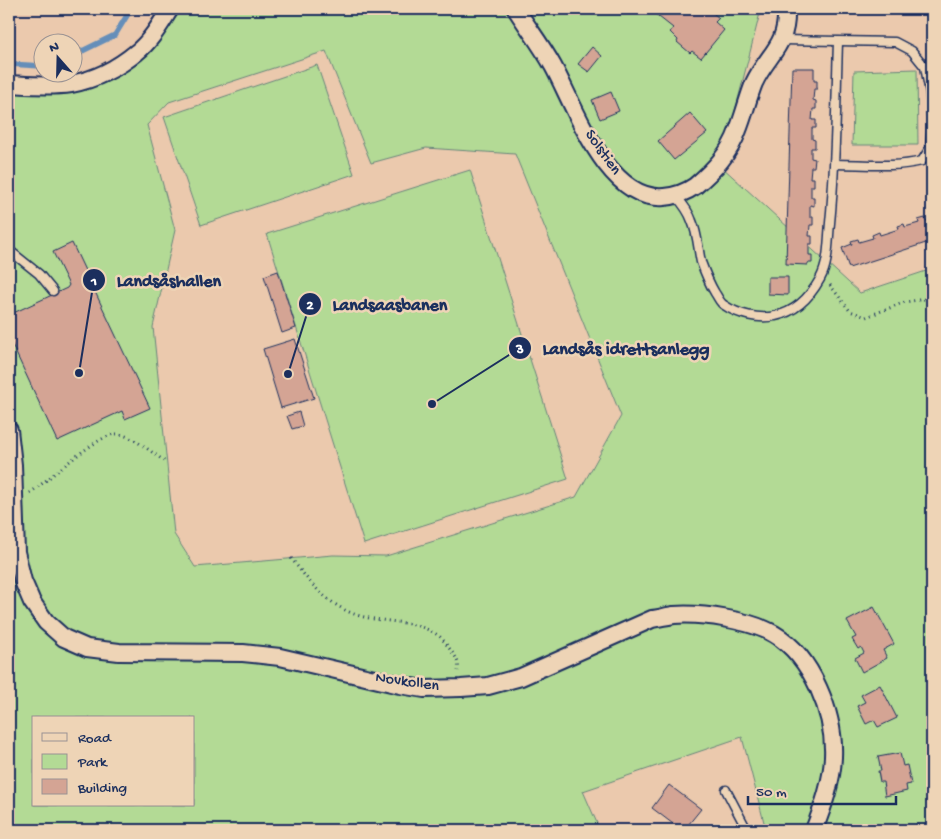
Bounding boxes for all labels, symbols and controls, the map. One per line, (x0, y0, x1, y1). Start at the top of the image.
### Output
north arrow (32, 32, 82, 82)
text: N (47, 39, 62, 58)
street label: Solstien (580, 127, 625, 180)
callout: Landsåshallen (82, 264, 231, 297)
text: Landsåshallen (117, 272, 222, 293)
text: 1 (90, 273, 97, 291)
callout: Landsaasbanen (298, 287, 457, 320)
text: Landsaasbanen (333, 296, 448, 317)
text: 2 (306, 297, 314, 315)
callout: Landsås idrettsanlegg (508, 331, 720, 364)
text: Landsås idrettsanlegg (543, 340, 709, 361)
text: 3 (515, 341, 524, 359)
street label: Novkollen (374, 669, 440, 697)
legend (32, 716, 195, 806)
text: Road (78, 730, 112, 748)
text: Park (77, 754, 108, 772)
scale bar (748, 774, 896, 806)
text: Building (77, 780, 127, 798)
text: 50 m (756, 784, 787, 802)

